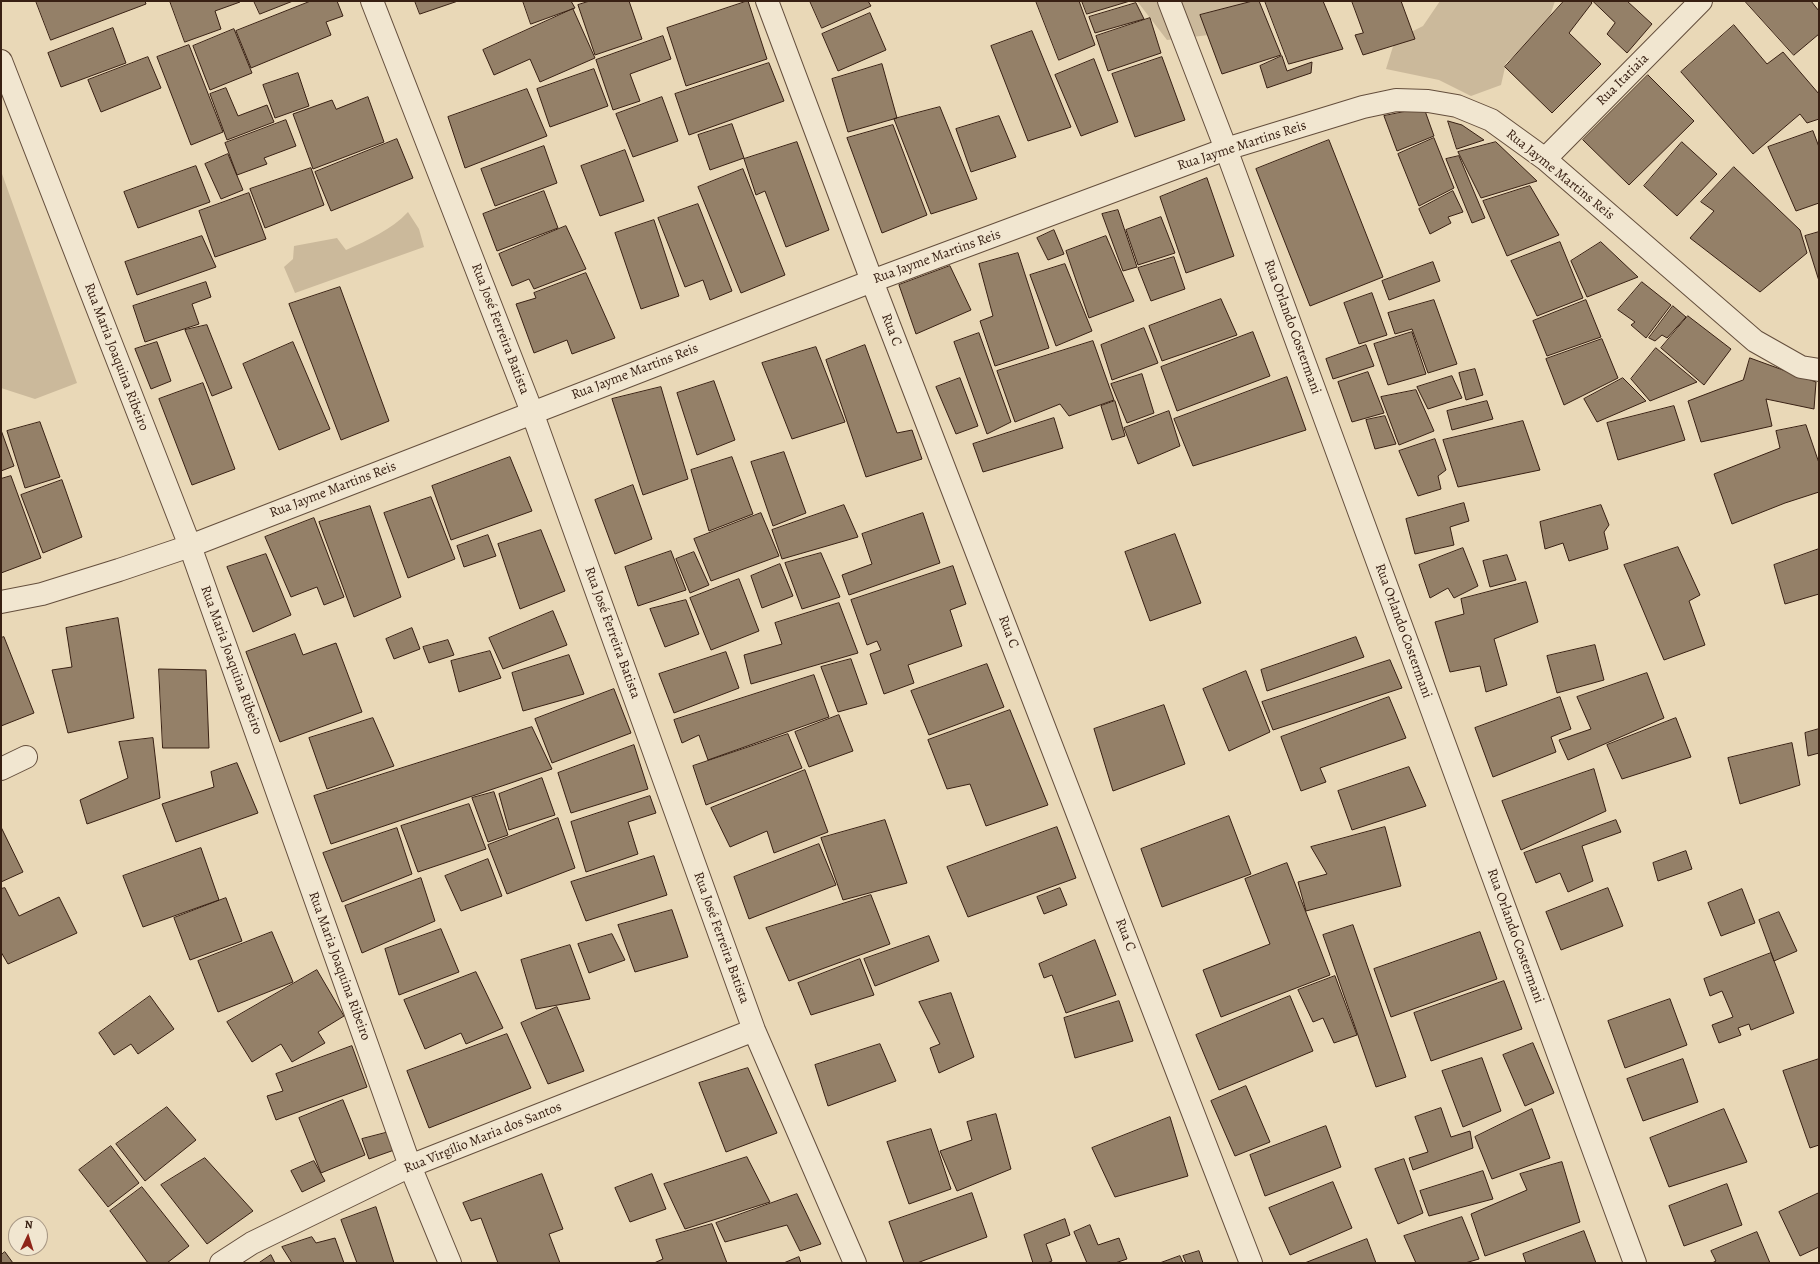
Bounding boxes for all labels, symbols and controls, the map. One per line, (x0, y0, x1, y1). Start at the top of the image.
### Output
street label: Rua Itatiaia (1593, 50, 1653, 110)
street label: Rua Jayme Martins Reis (1175, 117, 1309, 175)
street label: Rua Jayme Martins Reis (1502, 126, 1618, 224)
street label: Rua Jayme Martins Reis (871, 226, 1003, 288)
street label: Rua Orlando Costermani (1260, 257, 1324, 397)
street label: Rua José Ferreira Batista (467, 261, 533, 397)
street label: Rua Maria Joaquina Ribeiro (80, 281, 152, 433)
street label: Rua C (877, 311, 905, 349)
street label: Rua Jayme Martins Reis (569, 340, 701, 404)
street label: Rua Jayme Martins Reis (267, 458, 399, 522)
street label: Rua Orlando Costermani (1371, 561, 1435, 701)
street label: Rua José Ferreira Batista (580, 565, 644, 701)
street label: Rua Maria Joaquina Ribeiro (196, 583, 266, 737)
street label: Rua C (994, 613, 1022, 651)
street label: Rua Orlando Costermani (1483, 866, 1547, 1006)
street label: Rua José Ferreira Batista (689, 870, 753, 1006)
street label: Rua Maria Joaquina Ribeiro (304, 889, 374, 1043)
street label: Rua C (1111, 916, 1139, 954)
street label: Rua Virgílio Maria dos Santos (402, 1099, 564, 1177)
north arrow (8, 1216, 48, 1256)
text: N (24, 1217, 33, 1232)

